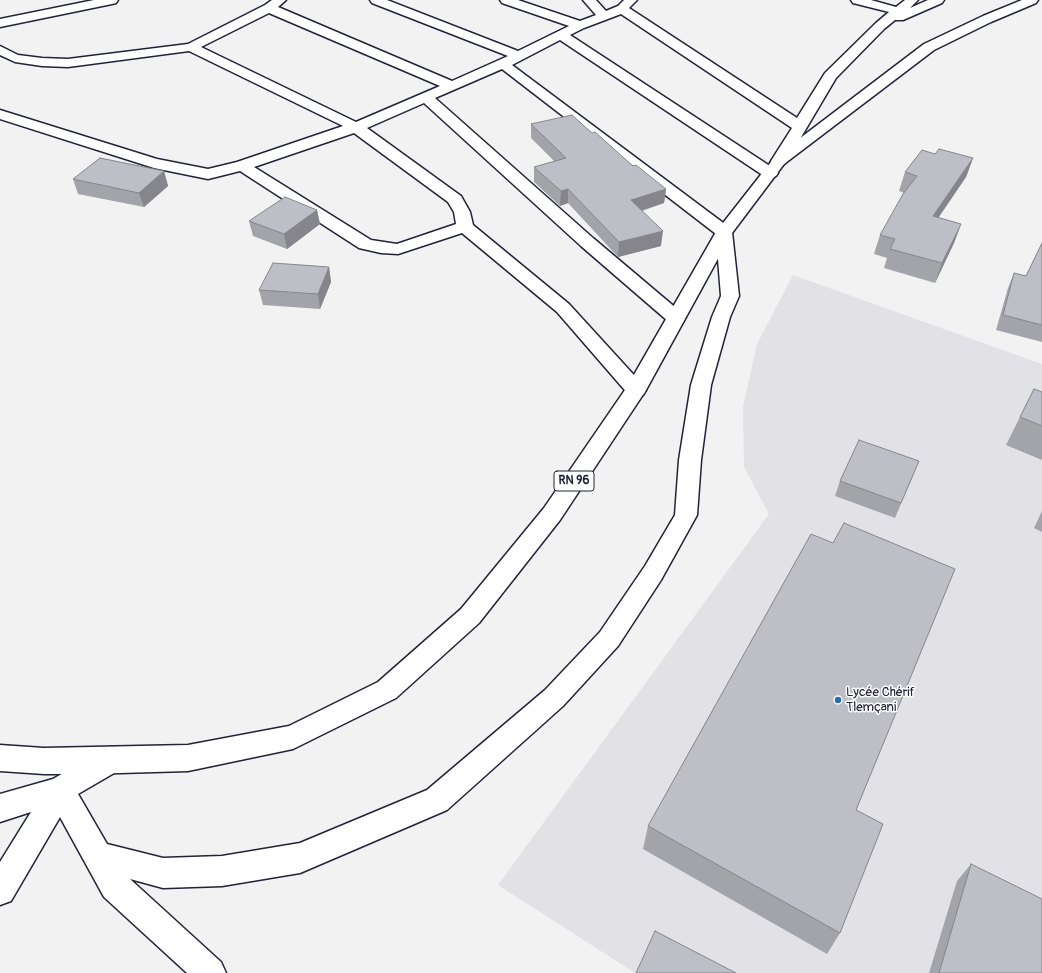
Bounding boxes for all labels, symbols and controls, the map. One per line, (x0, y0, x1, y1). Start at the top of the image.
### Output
road number: RN 96 (554, 471, 594, 491)
place label: Lycée Chérif Tlemçani (846, 685, 915, 716)
marker: Lycée Chérif Tlemçani (833, 695, 843, 705)

